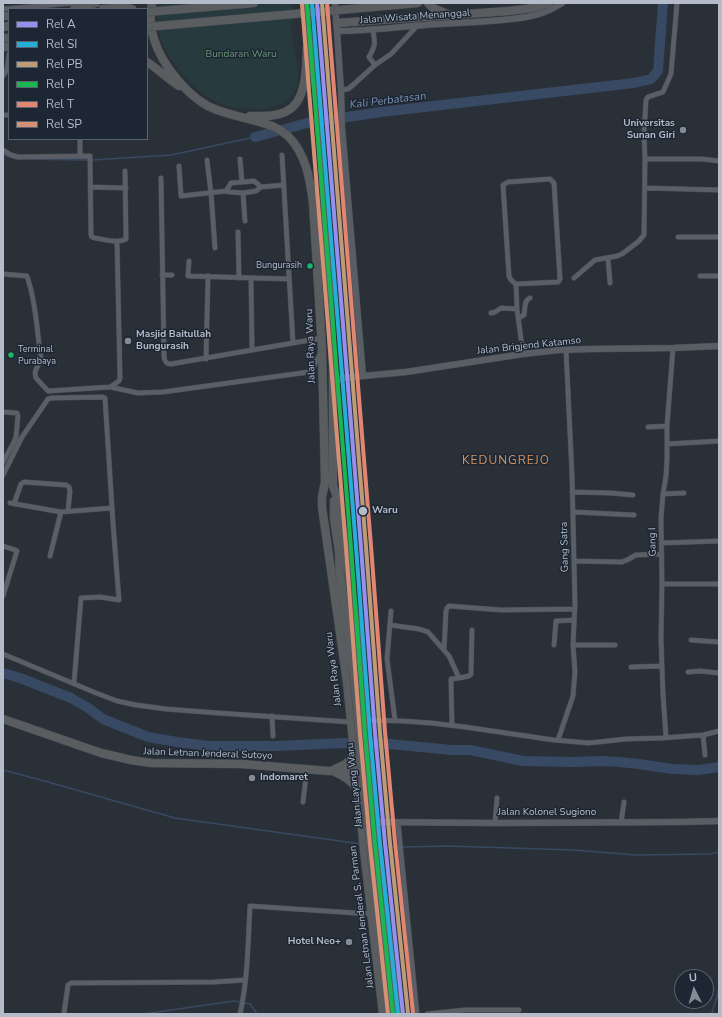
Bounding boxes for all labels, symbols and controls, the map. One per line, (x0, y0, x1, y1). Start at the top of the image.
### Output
street label: Jalan Wisata Menanggal (360, 7, 470, 27)
legend (8, 8, 148, 140)
text: Rel A (46, 16, 76, 32)
text: Rel SI (46, 36, 77, 52)
park label: Bundaran Waru (205, 49, 277, 61)
text: Rel PB (46, 56, 83, 72)
text: Rel P (46, 76, 75, 92)
water label: Kali Perbatasan (349, 90, 427, 112)
text: Rel T (46, 96, 74, 112)
text: Rel SP (46, 116, 82, 132)
place label: Universitas Sunan Giri (623, 118, 675, 142)
marker: Universitas Sunan Giri (678, 125, 688, 135)
place label: Bungurasih (256, 261, 302, 271)
marker: Bungurasih (305, 261, 315, 271)
street label: Jalan Raya Waru (304, 308, 318, 384)
place label: Masjid Baitullah Bungurasih (136, 329, 211, 352)
street label: Jalan Brigjend Katamso (476, 335, 582, 357)
marker: Masjid Baitullah Bungurasih (123, 336, 133, 346)
place label: Terminal Purabaya (18, 345, 56, 366)
marker: Terminal Purabaya (6, 350, 16, 360)
district label: KEDUNGREJO (462, 454, 550, 468)
marker: Waru (357, 505, 369, 517)
place label: Waru (372, 505, 398, 517)
street label: Gang Satra (559, 522, 571, 572)
street label: Gang I (647, 527, 659, 557)
street label: Jalan Raya Waru (323, 631, 345, 707)
street label: Jalan Layang Waru (345, 742, 365, 828)
street label: Jalan Letnan Jenderal Sutoyo (143, 746, 273, 762)
place label: Indomaret (260, 772, 308, 784)
marker: Indomaret (247, 773, 257, 783)
street label: Jalan Kolonel Sugiono (498, 807, 596, 819)
street label: Jalan Letnan Jenderal S. Parman (347, 845, 377, 989)
place label: Hotel Neo+ (288, 936, 341, 948)
marker: Hotel Neo+ (344, 937, 354, 947)
north arrow (674, 969, 714, 1009)
text: U (688, 970, 698, 985)

